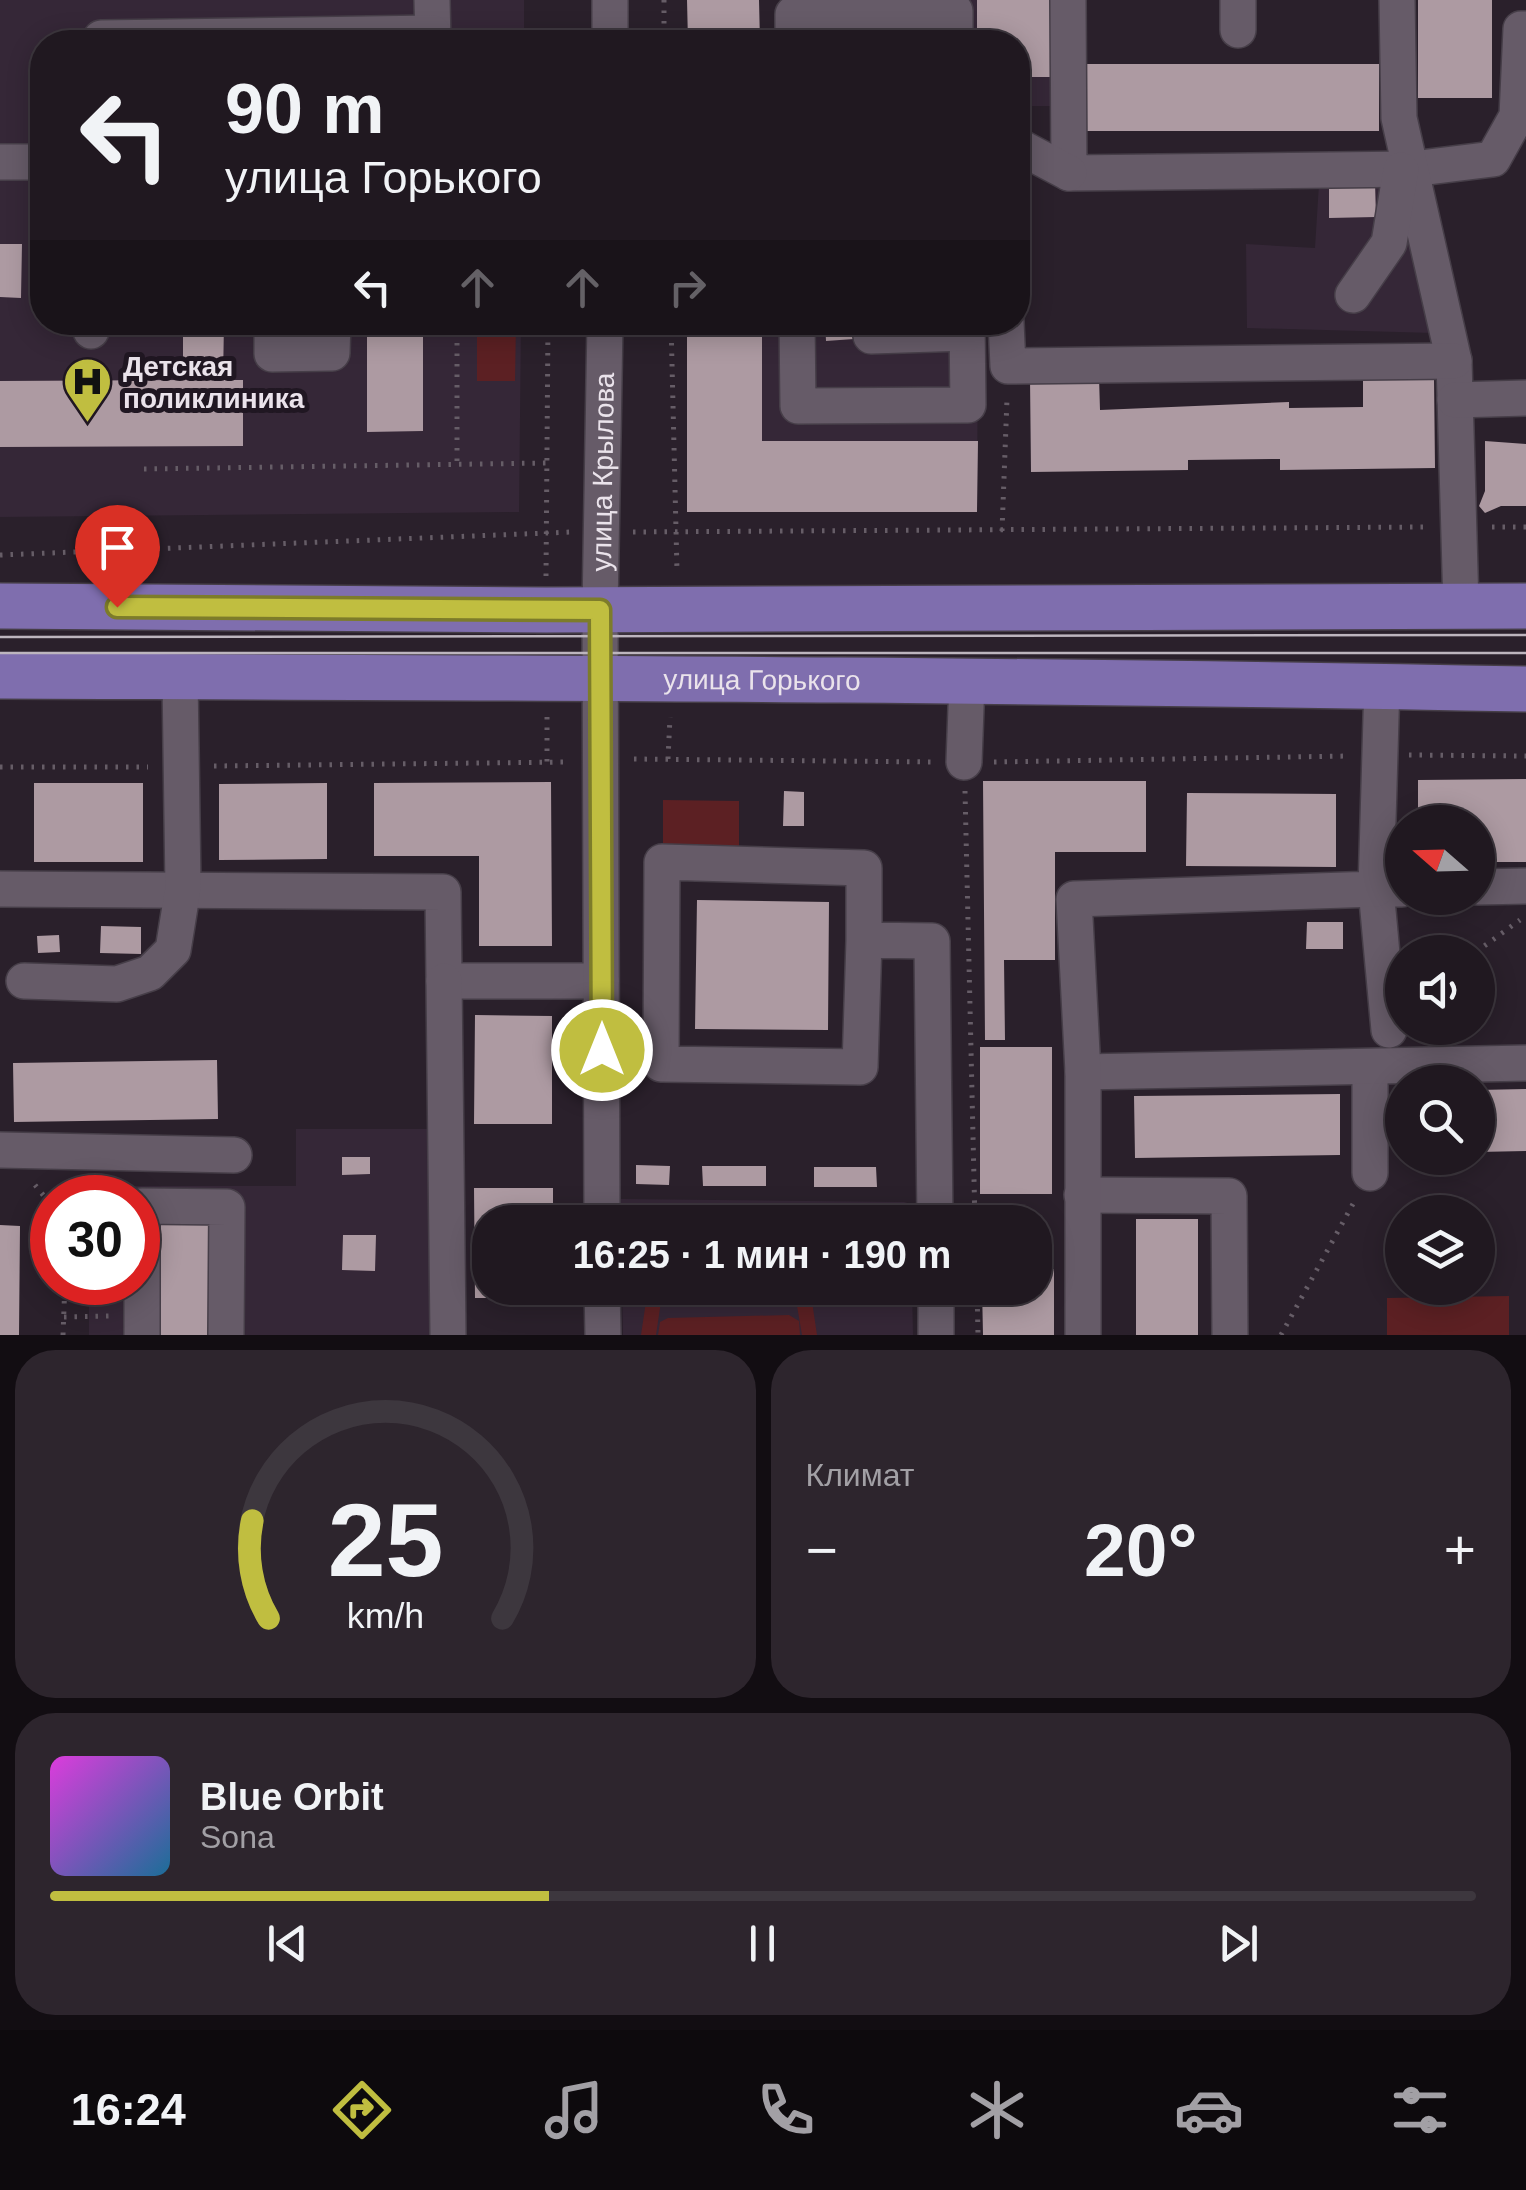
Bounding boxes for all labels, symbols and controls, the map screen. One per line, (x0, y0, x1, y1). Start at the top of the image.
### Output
icon: left (60, 70, 190, 200)
text: 90 m (225, 70, 385, 148)
text: улица Горького (225, 152, 542, 203)
icon: left (345, 260, 400, 315)
icon: ahead (450, 260, 505, 315)
icon: ahead (555, 260, 610, 315)
icon: right (660, 260, 715, 315)
place label: Детская поликлиника (123, 351, 305, 414)
hospital icon: Детская поликлиника (62, 356, 114, 424)
street label: улица Крылова (585, 372, 620, 572)
pin (75, 505, 160, 608)
icon: arrive (90, 520, 145, 575)
street label: улица Горького (663, 663, 861, 696)
north arrow (1385, 805, 1495, 915)
map controls (1385, 805, 1495, 1305)
button: sound (1385, 935, 1495, 1045)
position arrow (550, 998, 654, 1102)
button: search (1385, 1065, 1495, 1175)
speed limit sign: 30 (30, 1175, 160, 1305)
button: layers (1385, 1195, 1495, 1305)
text: 16:25 · 1 мин · 190 m (573, 1234, 951, 1276)
text: Климат (806, 1457, 914, 1493)
text: 25 (327, 1482, 443, 1598)
text: 20° (1084, 1508, 1197, 1592)
text: − (806, 1519, 838, 1581)
text: + (1444, 1519, 1476, 1581)
text: km/h (347, 1596, 424, 1636)
text: Blue Orbit (200, 1776, 384, 1818)
text: Sona (200, 1819, 275, 1855)
icon: previous (260, 1916, 315, 1971)
icon: pause (735, 1916, 790, 1971)
icon: next (1211, 1916, 1266, 1971)
icon: directions (327, 2075, 397, 2145)
icon: music (539, 2075, 609, 2145)
icon: phone (751, 2075, 821, 2145)
icon: climate (962, 2075, 1032, 2145)
icon: car (1174, 2075, 1244, 2145)
icon: filters (1385, 2075, 1455, 2145)
text: 16:24 (71, 2084, 186, 2135)

